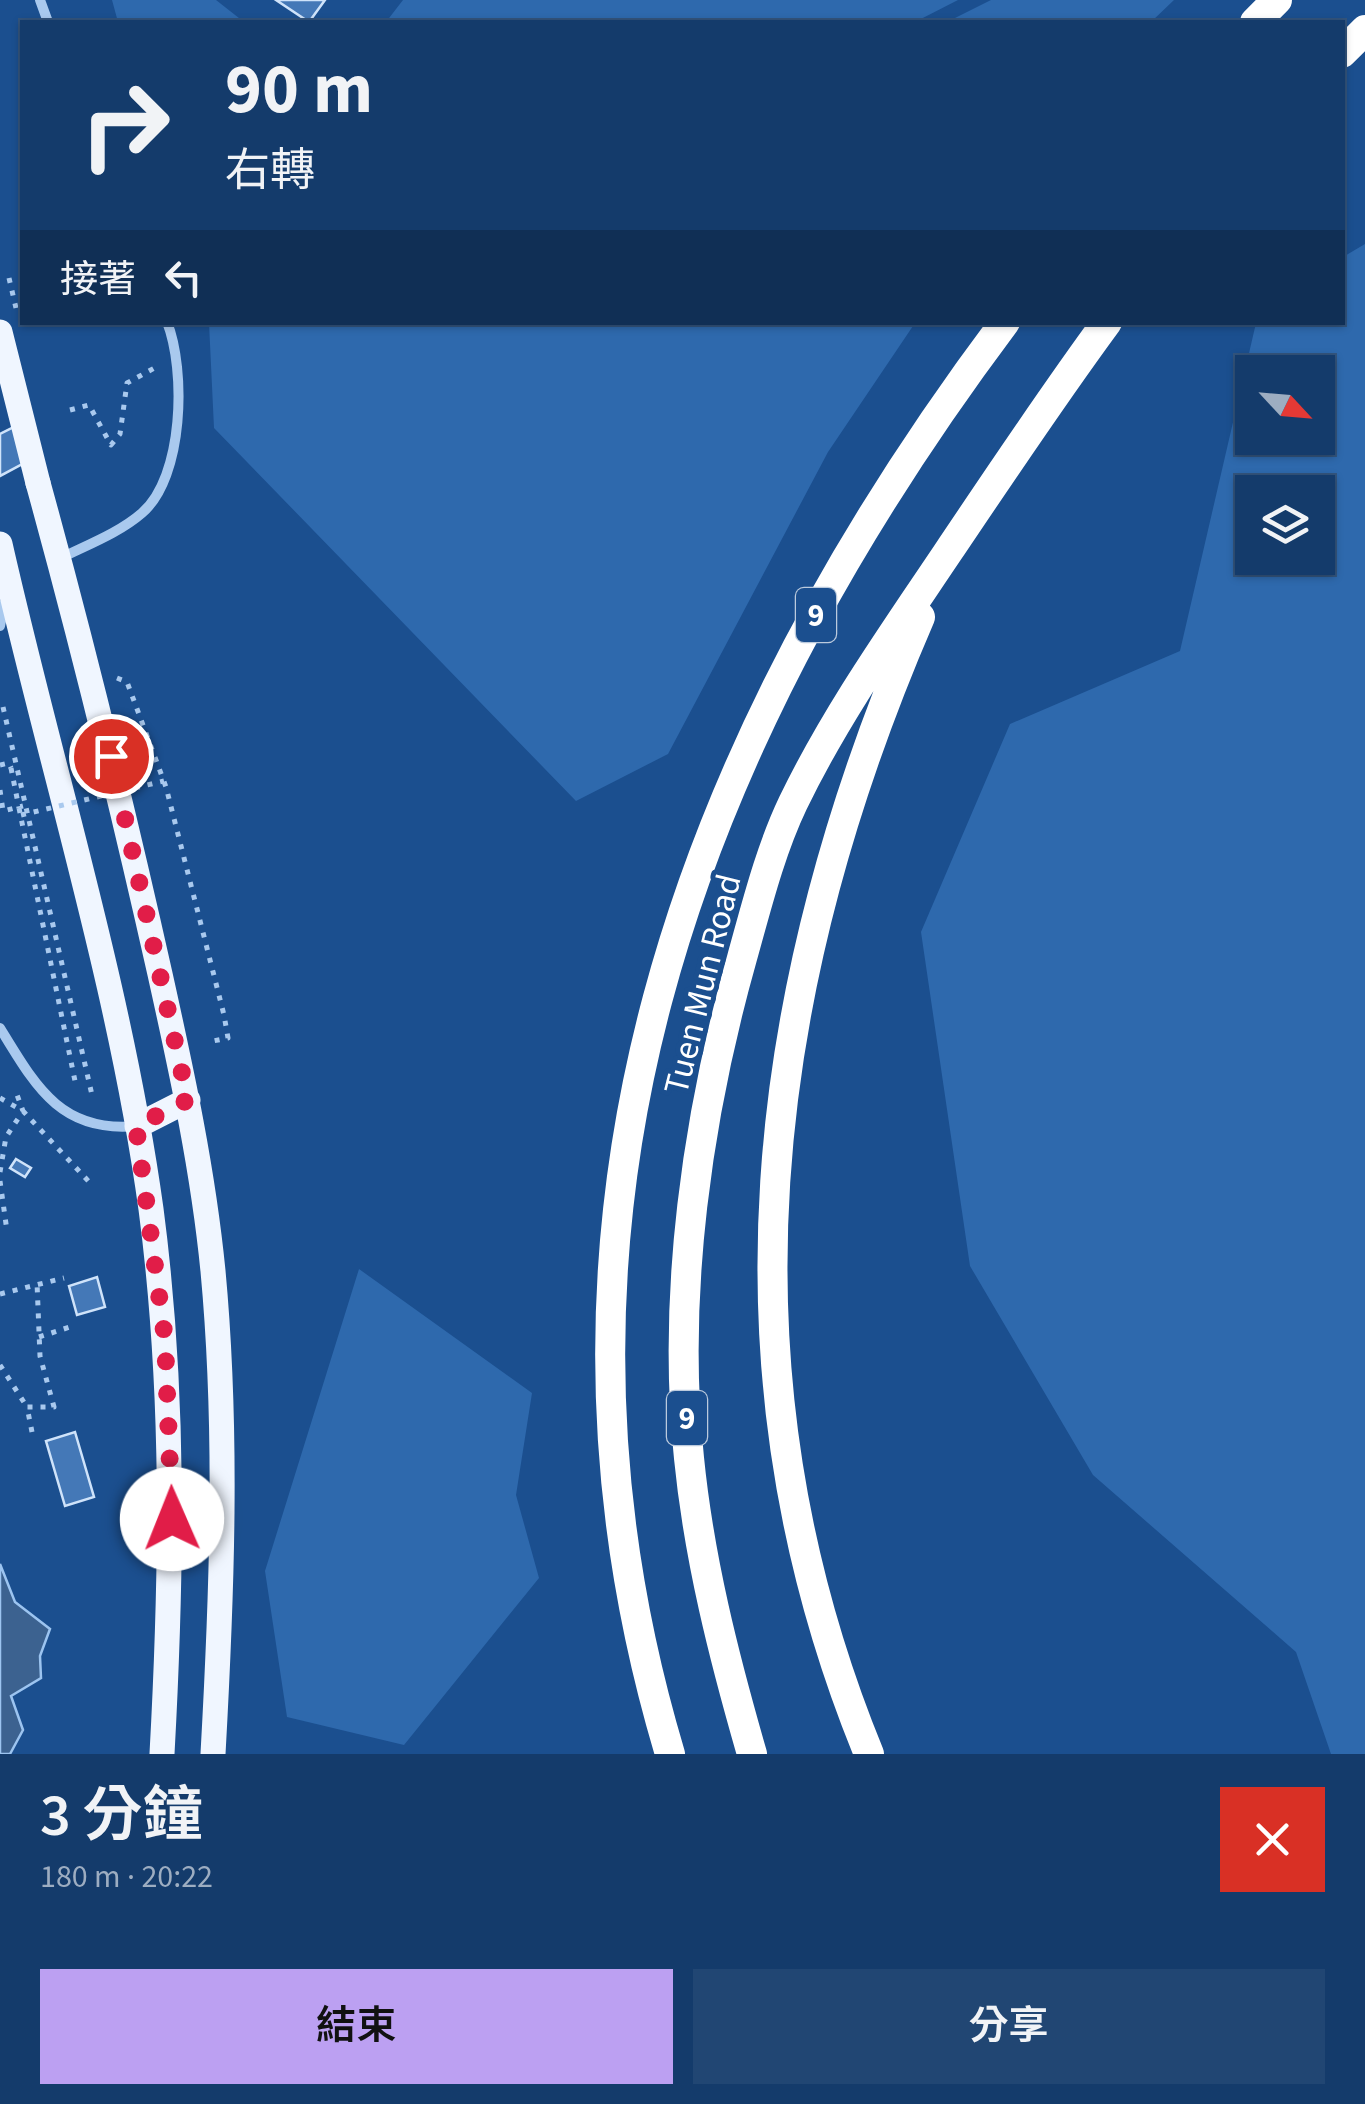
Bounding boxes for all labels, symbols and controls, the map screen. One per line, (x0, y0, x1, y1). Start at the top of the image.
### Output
text: 90 m (225, 40, 373, 140)
icon: right (60, 60, 190, 190)
text: 右轉 (225, 139, 315, 203)
icon: left (156, 250, 211, 305)
text: 接著 (60, 253, 136, 307)
north arrow (1235, 355, 1335, 455)
map controls (1235, 355, 1335, 575)
button: layers (1235, 475, 1335, 575)
road number: 9 (796, 588, 836, 642)
pin (69, 714, 154, 799)
icon: arrive (84, 729, 139, 784)
street label: Tuen Mun Road (651, 869, 754, 1100)
road number: 9 (667, 1391, 707, 1445)
position arrow (120, 1467, 224, 1571)
text: 3 分鐘 (40, 1774, 203, 1859)
button: close (1220, 1787, 1325, 1892)
text: 180 m · 20:22 (40, 1854, 213, 1900)
button: 結束 (40, 1969, 673, 2084)
button: 分享 (693, 1969, 1325, 2084)

